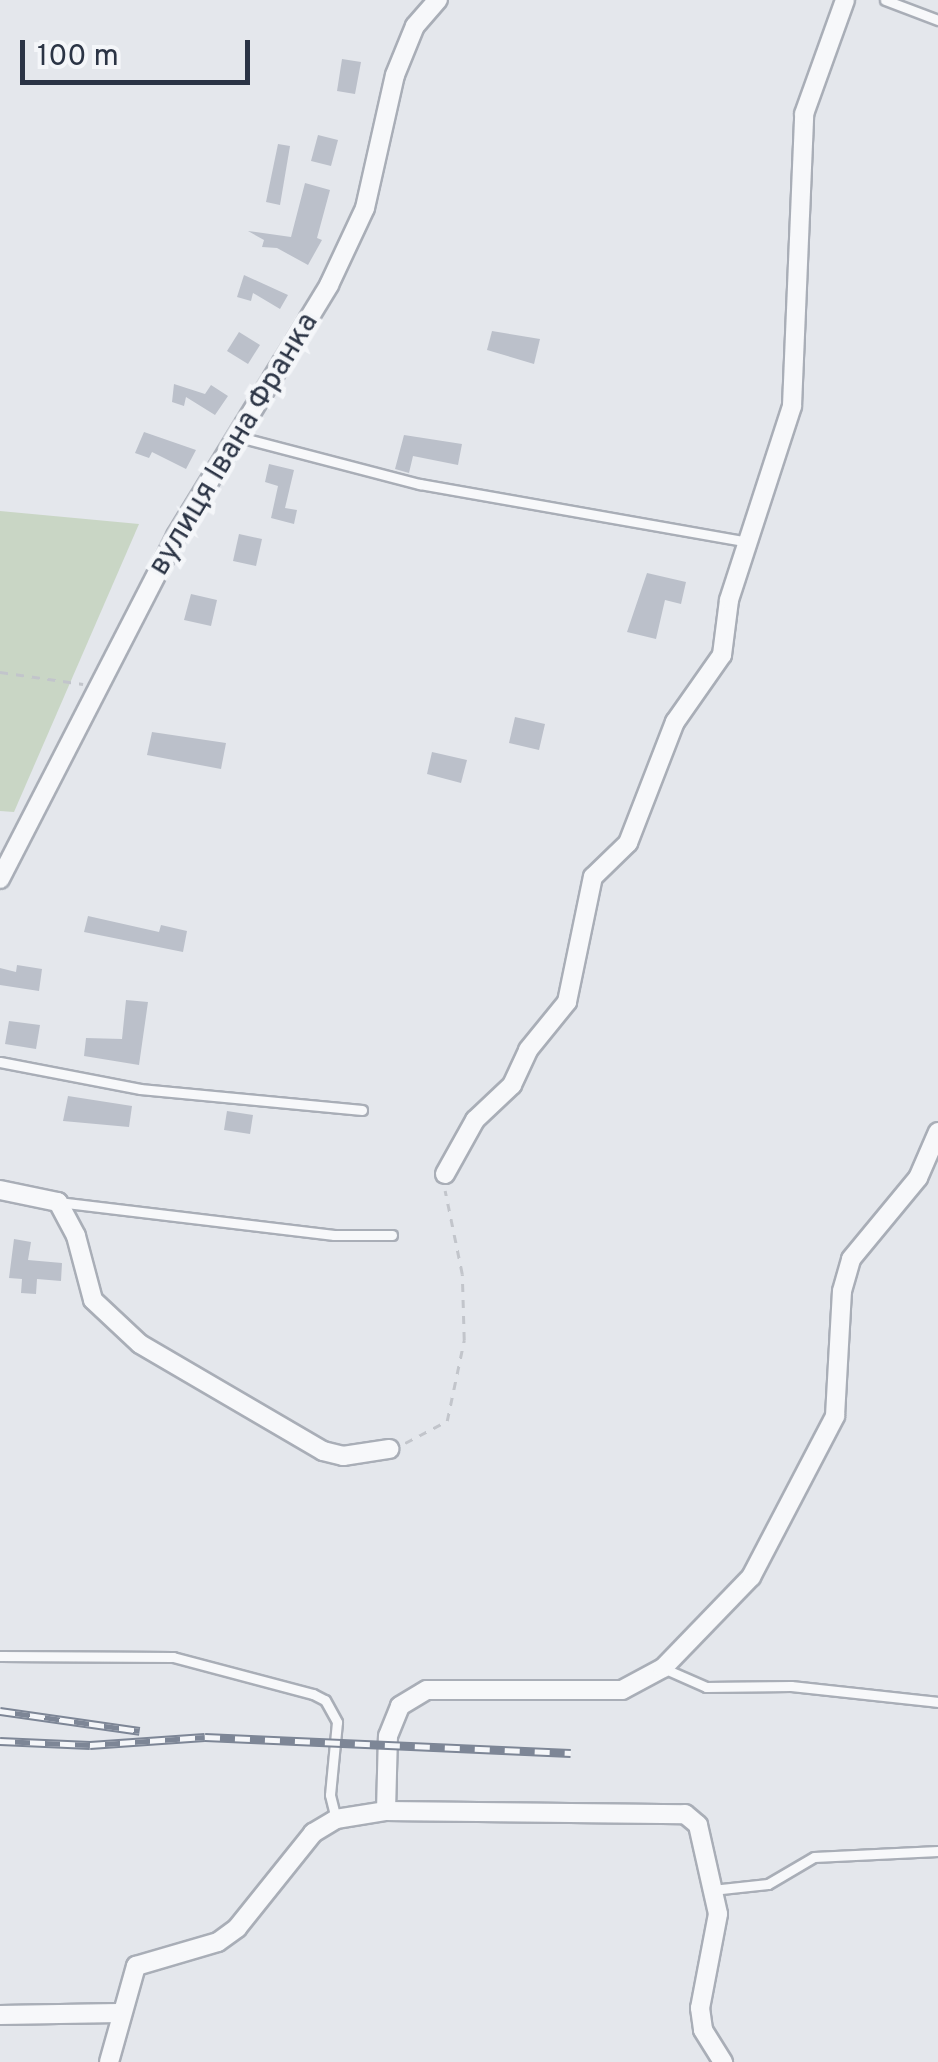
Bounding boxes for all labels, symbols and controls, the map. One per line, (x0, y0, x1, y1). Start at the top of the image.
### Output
scale bar (25, 20, 255, 82)
text: 100 m (37, 39, 119, 76)
street label: вулиця Івана Франка (142, 307, 328, 583)

